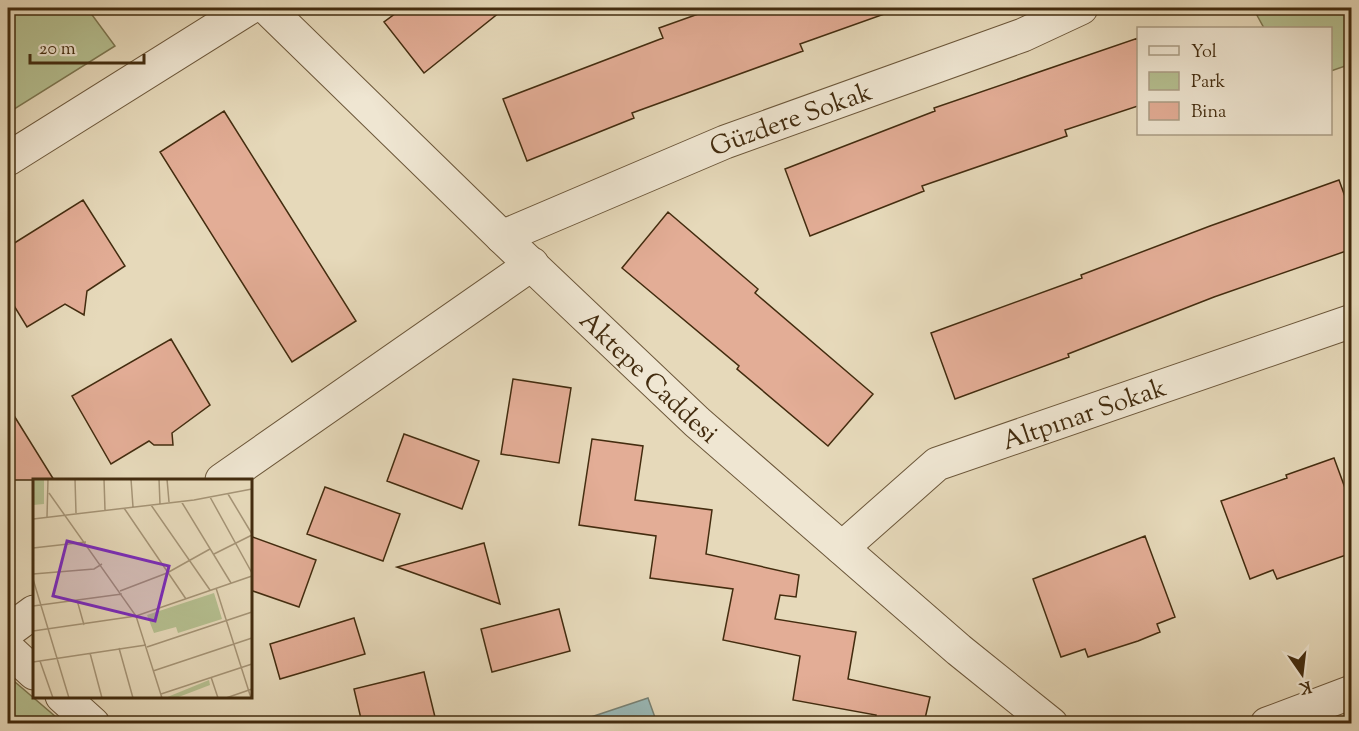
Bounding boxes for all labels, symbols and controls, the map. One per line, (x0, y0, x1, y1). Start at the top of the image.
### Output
scale bar (30, 27, 144, 65)
legend (1137, 27, 1332, 135)
text: 20 m (39, 37, 76, 63)
text: Yol (1191, 40, 1217, 66)
text: Park (1191, 70, 1226, 96)
street label: Güzdere Sokak (705, 75, 878, 167)
text: Bina (1191, 100, 1226, 126)
street label: Aktepe Caddesi (570, 304, 725, 453)
street label: Altpınar Sokak (998, 370, 1171, 461)
inset map (33, 479, 252, 698)
north arrow (1272, 644, 1332, 704)
text: K (1296, 674, 1313, 699)

